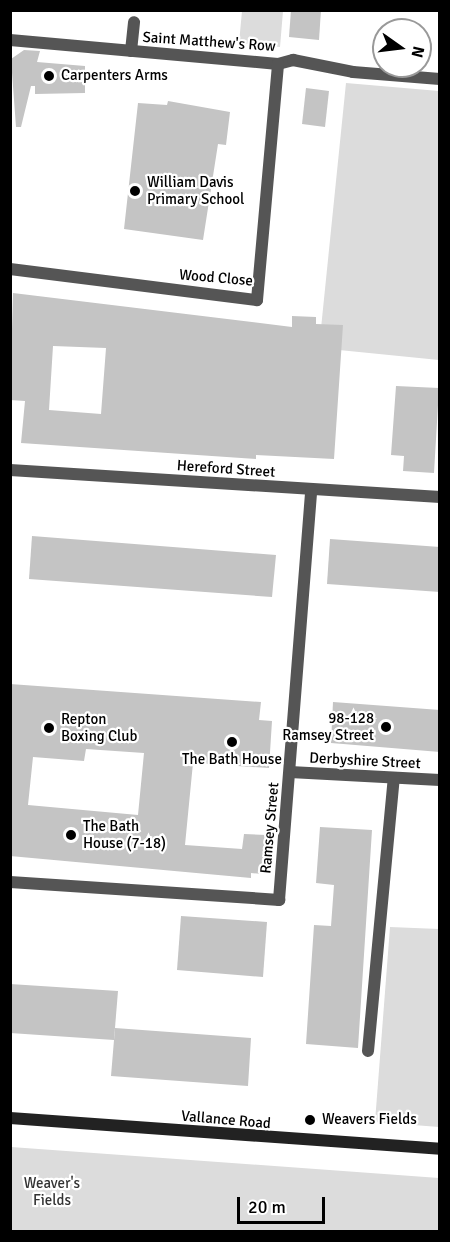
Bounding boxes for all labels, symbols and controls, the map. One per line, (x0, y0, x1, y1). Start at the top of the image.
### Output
north arrow (372, 18, 432, 78)
street label: Saint Matthew's Row (142, 28, 276, 56)
text: N (406, 44, 429, 60)
place label: Carpenters Arms (61, 67, 168, 85)
marker: Carpenters Arms (42, 69, 56, 83)
place label: William Davis Primary School (147, 173, 244, 208)
marker: William Davis Primary School (128, 184, 142, 198)
street label: Wood Close (178, 266, 254, 290)
street label: Hereford Street (176, 457, 276, 481)
place label: 98-128 Ramsey Street (282, 709, 374, 744)
place label: Repton Boxing Club (61, 710, 137, 745)
marker: 98-128 Ramsey Street (379, 720, 393, 734)
marker: Repton Boxing Club (42, 721, 56, 735)
marker: The Bath House (225, 735, 239, 749)
street label: Derbyshire Street (309, 749, 421, 773)
place label: The Bath House (182, 751, 282, 769)
street label: Ramsey Street (257, 782, 283, 874)
place label: The Bath House (7-18) (83, 817, 166, 852)
marker: The Bath House (7-18) (64, 828, 78, 842)
street label: Vallance Road (180, 1107, 272, 1133)
place label: Weavers Fields (322, 1111, 417, 1129)
marker: Weavers Fields (303, 1113, 317, 1127)
park label: Weaver's Fields (24, 1174, 80, 1209)
scale bar (240, 1185, 328, 1223)
text: 20 m (248, 1196, 286, 1218)

